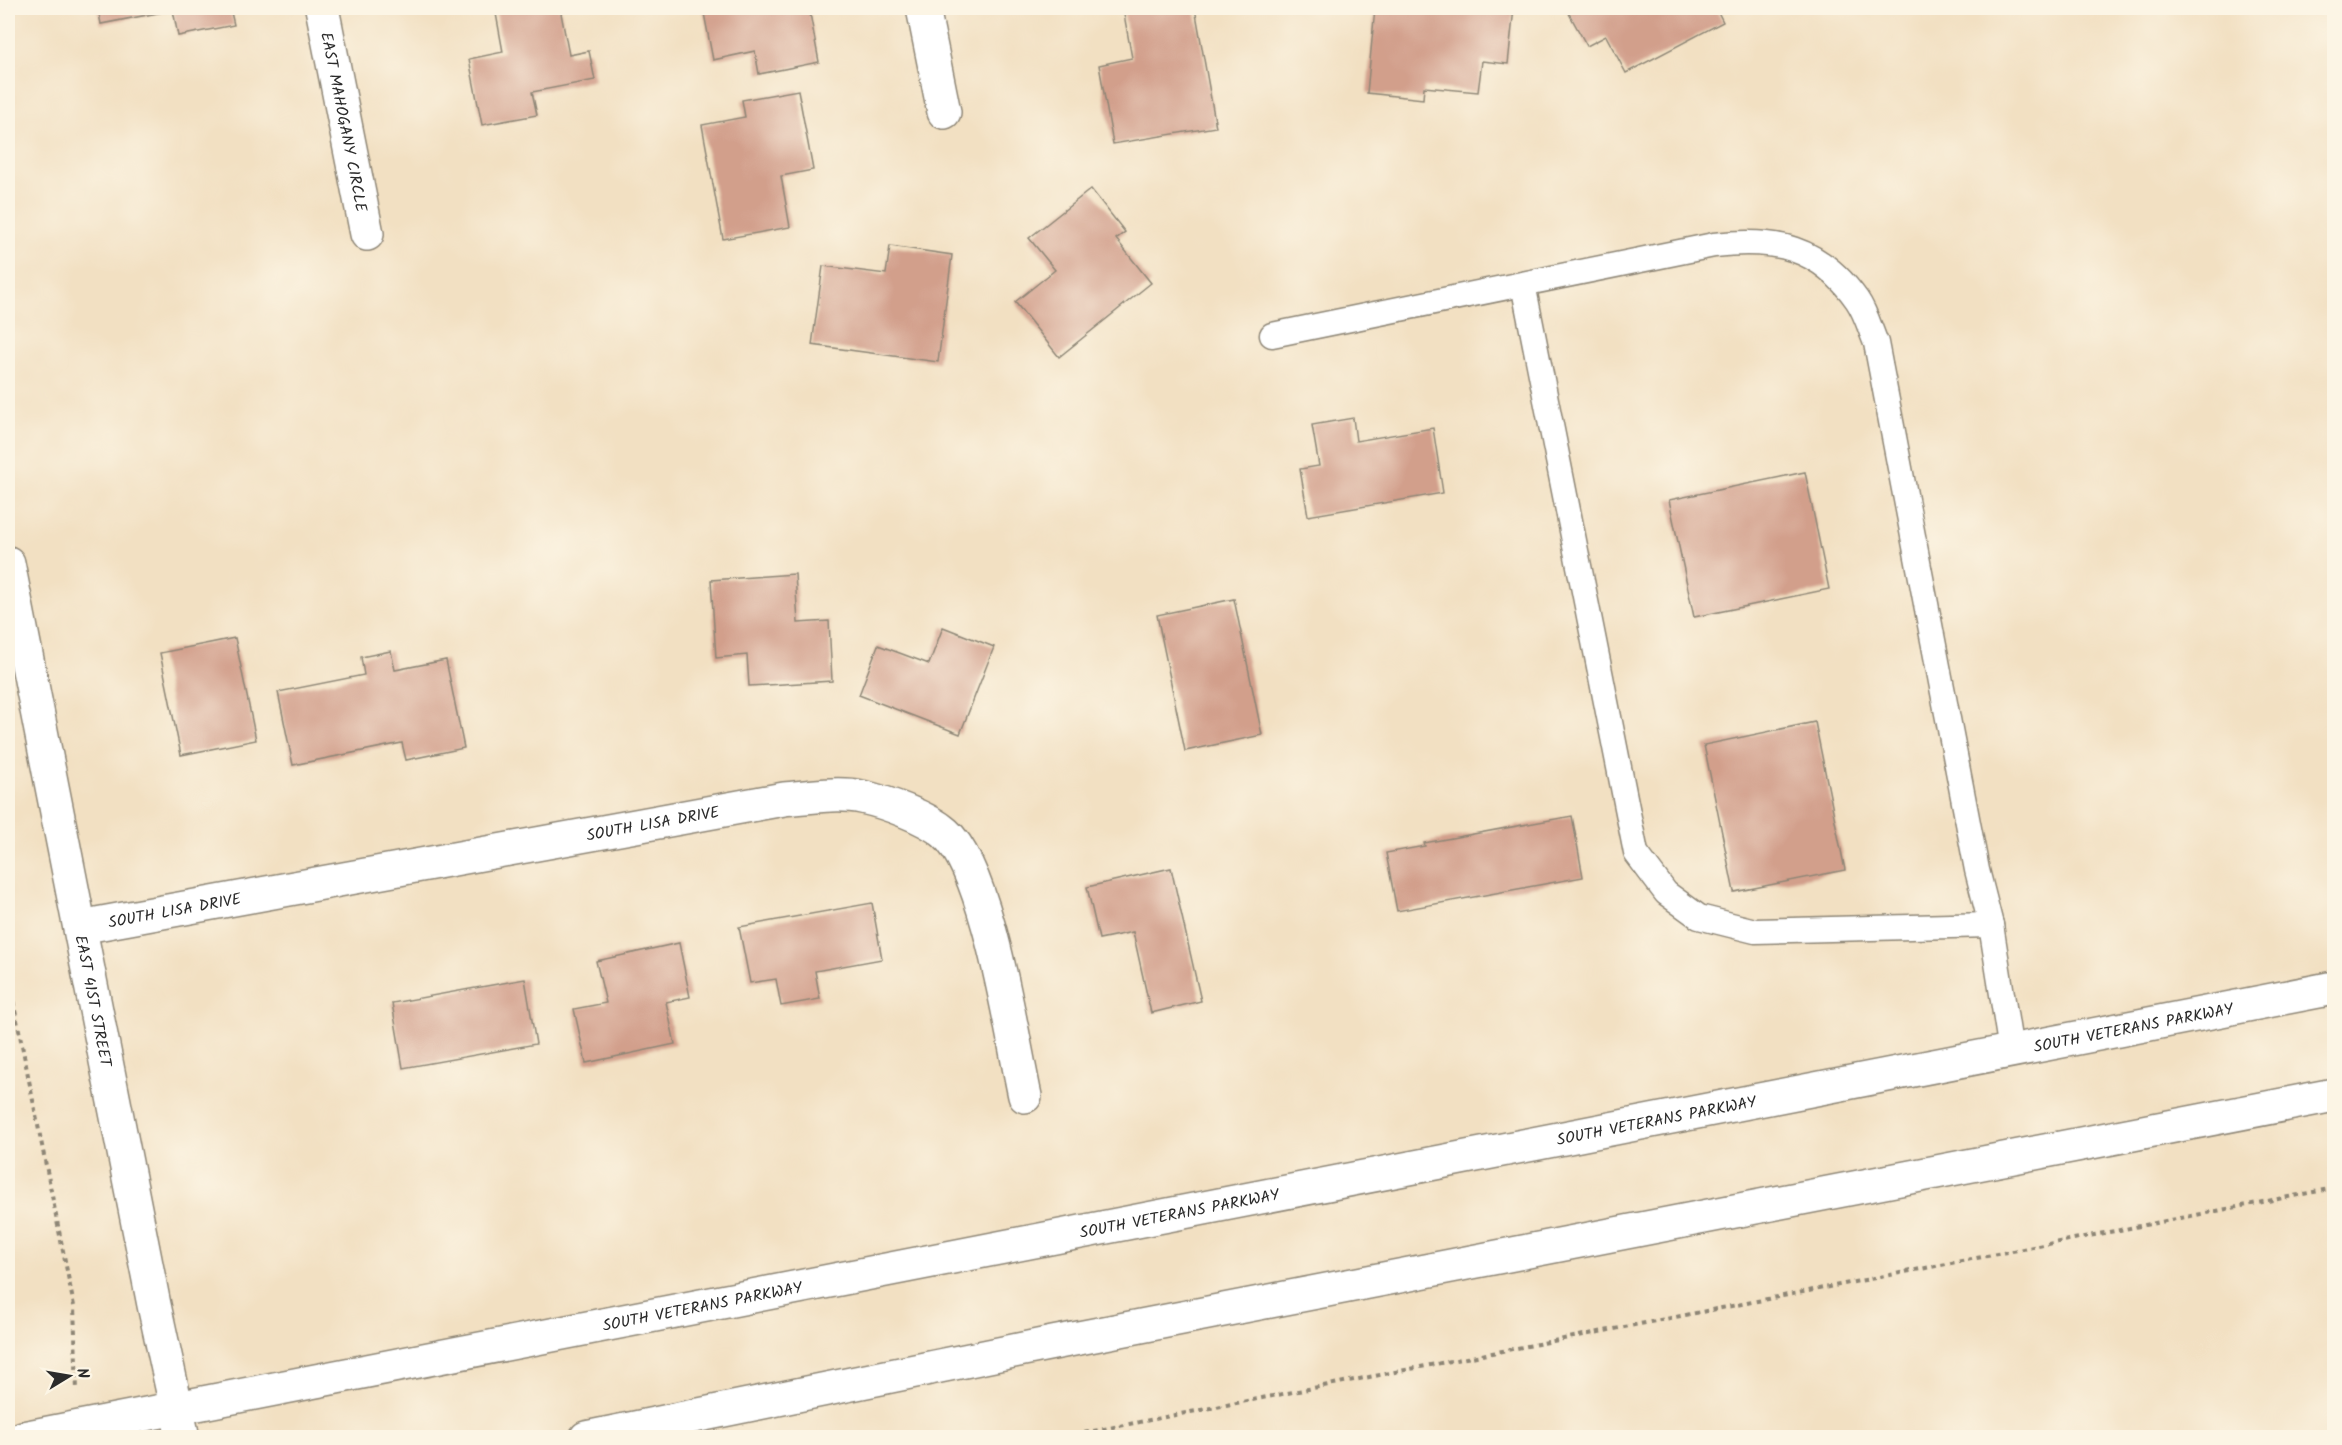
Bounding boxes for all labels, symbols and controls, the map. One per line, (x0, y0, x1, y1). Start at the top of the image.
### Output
street label: EAST MAHOGANY CIRCLE (313, 30, 373, 215)
street label: SOUTH LISA DRIVE (584, 800, 722, 849)
street label: SOUTH LISA DRIVE (106, 887, 244, 936)
street label: EAST 41ST STREET (67, 933, 118, 1070)
street label: SOUTH VETERANS PARKWAY (2032, 997, 2236, 1060)
street label: SOUTH VETERANS PARKWAY (1555, 1090, 1759, 1153)
street label: SOUTH VETERANS PARKWAY (1078, 1182, 1282, 1246)
street label: SOUTH VETERANS PARKWAY (601, 1275, 805, 1339)
north arrow (39, 1346, 99, 1406)
text: N (69, 1366, 95, 1381)

